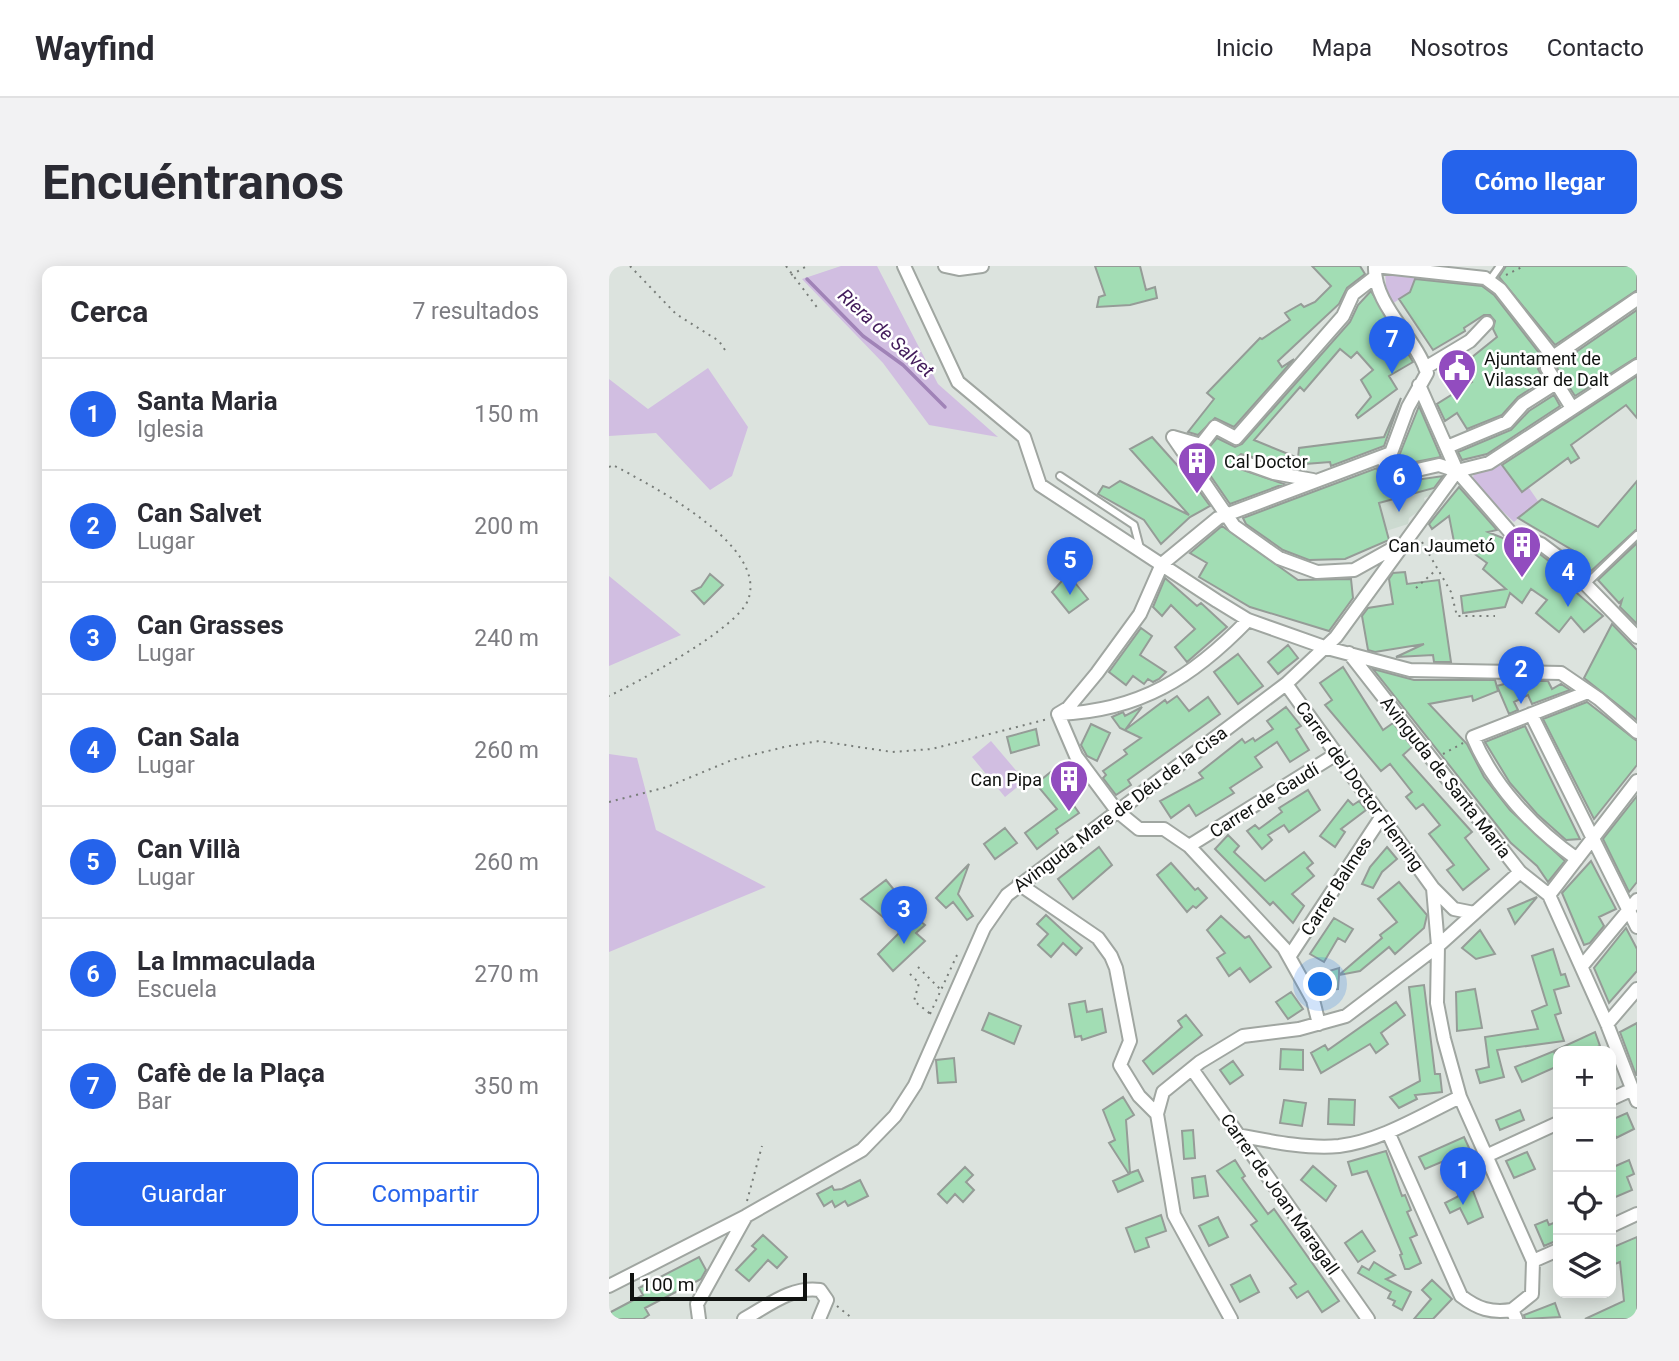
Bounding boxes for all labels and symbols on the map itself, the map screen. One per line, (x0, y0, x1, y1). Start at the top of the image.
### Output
water label: Riera de Salvet (833, 284, 939, 383)
pin: 7 (1369, 316, 1415, 374)
public building icon: Ajuntament de Vilassar de Dalt (1436, 347, 1478, 402)
place label: Ajuntament de Vilassar de Dalt (1484, 348, 1609, 390)
building icon: Cal Doctor (1176, 440, 1218, 495)
place label: Cal Doctor (1224, 451, 1308, 472)
pin: 6 (1376, 454, 1422, 512)
building icon: Can Jaumetó (1501, 524, 1543, 579)
place label: Can Jaumetó (1388, 535, 1495, 556)
pin: 5 (1047, 537, 1093, 595)
pin: 4 (1545, 549, 1591, 607)
pin: 2 (1498, 646, 1544, 704)
street label: Avinguda de Santa Maria (1376, 692, 1516, 862)
street label: Carrer del Doctor Fleming (1291, 697, 1429, 875)
street label: Avinguda Mare de Déu de la Cisa (1009, 722, 1231, 896)
building icon: Can Pipa (1048, 758, 1090, 813)
street label: Carrer de Gaudí (1206, 758, 1323, 842)
place label: Can Pipa (970, 769, 1042, 790)
street label: Carrer Balmes (1296, 833, 1376, 939)
pin: 3 (881, 886, 927, 944)
your location (1303, 967, 1337, 1001)
street label: Carrer de Joan Maragall (1216, 1109, 1344, 1279)
pin: 1 (1440, 1147, 1486, 1205)
scale bar (630, 1270, 807, 1302)

